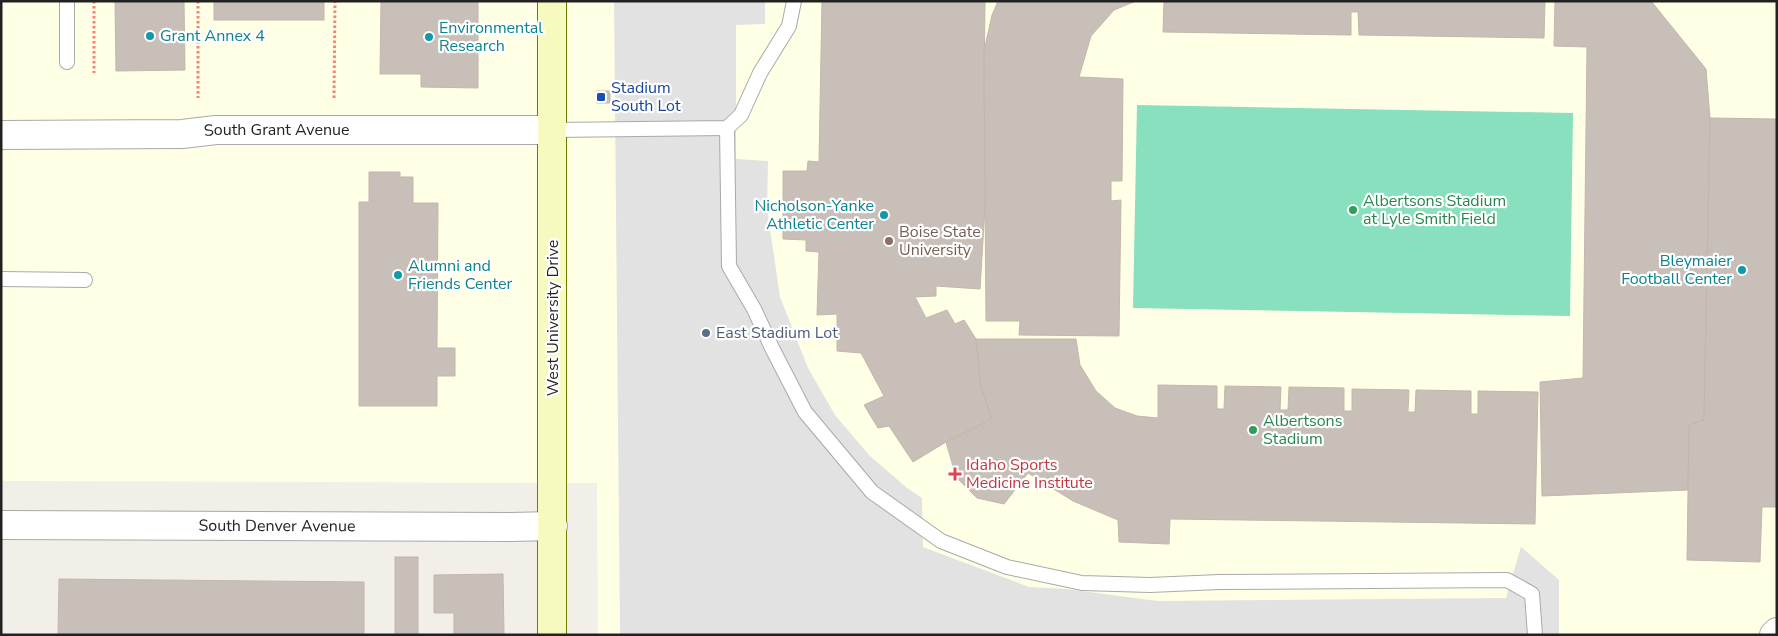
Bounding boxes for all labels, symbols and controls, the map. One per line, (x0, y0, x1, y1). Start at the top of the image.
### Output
place label: Environmental Research (439, 17, 543, 57)
place label: Grant Annex 4 (160, 25, 265, 47)
marker: Grant Annex 4 (144, 30, 156, 42)
marker: Environmental Research (423, 31, 435, 43)
place label: Stadium South Lot (611, 77, 681, 117)
marker: Stadium South Lot (595, 91, 607, 103)
street label: South Grant Avenue (203, 119, 350, 142)
place label: Albertsons Stadium at Lyle Smith Field (1363, 190, 1506, 230)
place label: Nicholson-Yanke Athletic Center (755, 195, 874, 235)
marker: Albertsons Stadium at Lyle Smith Field (1347, 204, 1359, 216)
marker: Nicholson-Yanke Athletic Center (878, 209, 890, 221)
place label: Boise State University (899, 221, 981, 261)
marker: Boise State University (883, 235, 895, 247)
street label: West University Drive (542, 240, 564, 396)
place label: Bleymaier Football Center (1621, 250, 1732, 290)
place label: Alumni and Friends Center (408, 255, 513, 295)
marker: Bleymaier Football Center (1736, 264, 1748, 276)
marker: Alumni and Friends Center (392, 269, 404, 281)
place label: East Stadium Lot (716, 322, 838, 344)
marker: East Stadium Lot (700, 327, 712, 339)
place label: Albertsons Stadium (1263, 410, 1342, 450)
marker: Albertsons Stadium (1247, 424, 1259, 436)
place label: Idaho Sports Medicine Institute (966, 454, 1093, 494)
marker: Idaho Sports Medicine Institute (948, 467, 962, 481)
street label: South Denver Avenue (198, 515, 356, 537)

